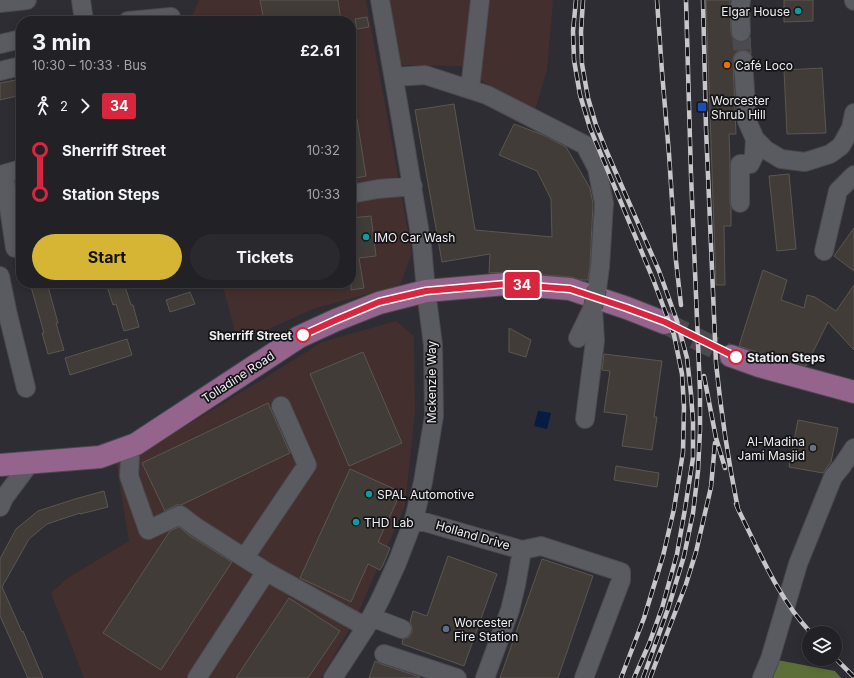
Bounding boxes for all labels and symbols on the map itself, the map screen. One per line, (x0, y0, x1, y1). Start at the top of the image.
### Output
place label: Elgar House (721, 4, 790, 19)
marker: Elgar House (793, 6, 803, 16)
place label: Café Loco (735, 58, 793, 73)
marker: Café Loco (722, 60, 732, 70)
place label: Worcester Shrub Hill (711, 93, 770, 122)
marker: Worcester Shrub Hill (696, 101, 708, 113)
place label: IMO Car Wash (374, 230, 455, 245)
marker: IMO Car Wash (361, 232, 371, 242)
line badge: 34 (504, 272, 540, 298)
marker: Sherriff Street (295, 327, 311, 343)
place label: Sherriff Street (209, 328, 293, 343)
street label: Mckenzie Way (424, 340, 439, 423)
street label: Tolladine Road (199, 348, 277, 406)
marker: Station Steps (728, 349, 744, 365)
place label: Station Steps (747, 350, 825, 365)
place label: Al-Madina Jami Masjid (738, 434, 805, 463)
marker: Al-Madina Jami Masjid (808, 443, 818, 453)
place label: SPAL Automotive (377, 487, 474, 502)
marker: SPAL Automotive (364, 489, 374, 499)
place label: THD Lab (364, 515, 414, 530)
marker: THD Lab (351, 517, 361, 527)
street label: Holland Drive (434, 517, 512, 553)
place label: Worcester Fire Station (454, 615, 518, 644)
marker: Worcester Fire Station (441, 624, 451, 634)

